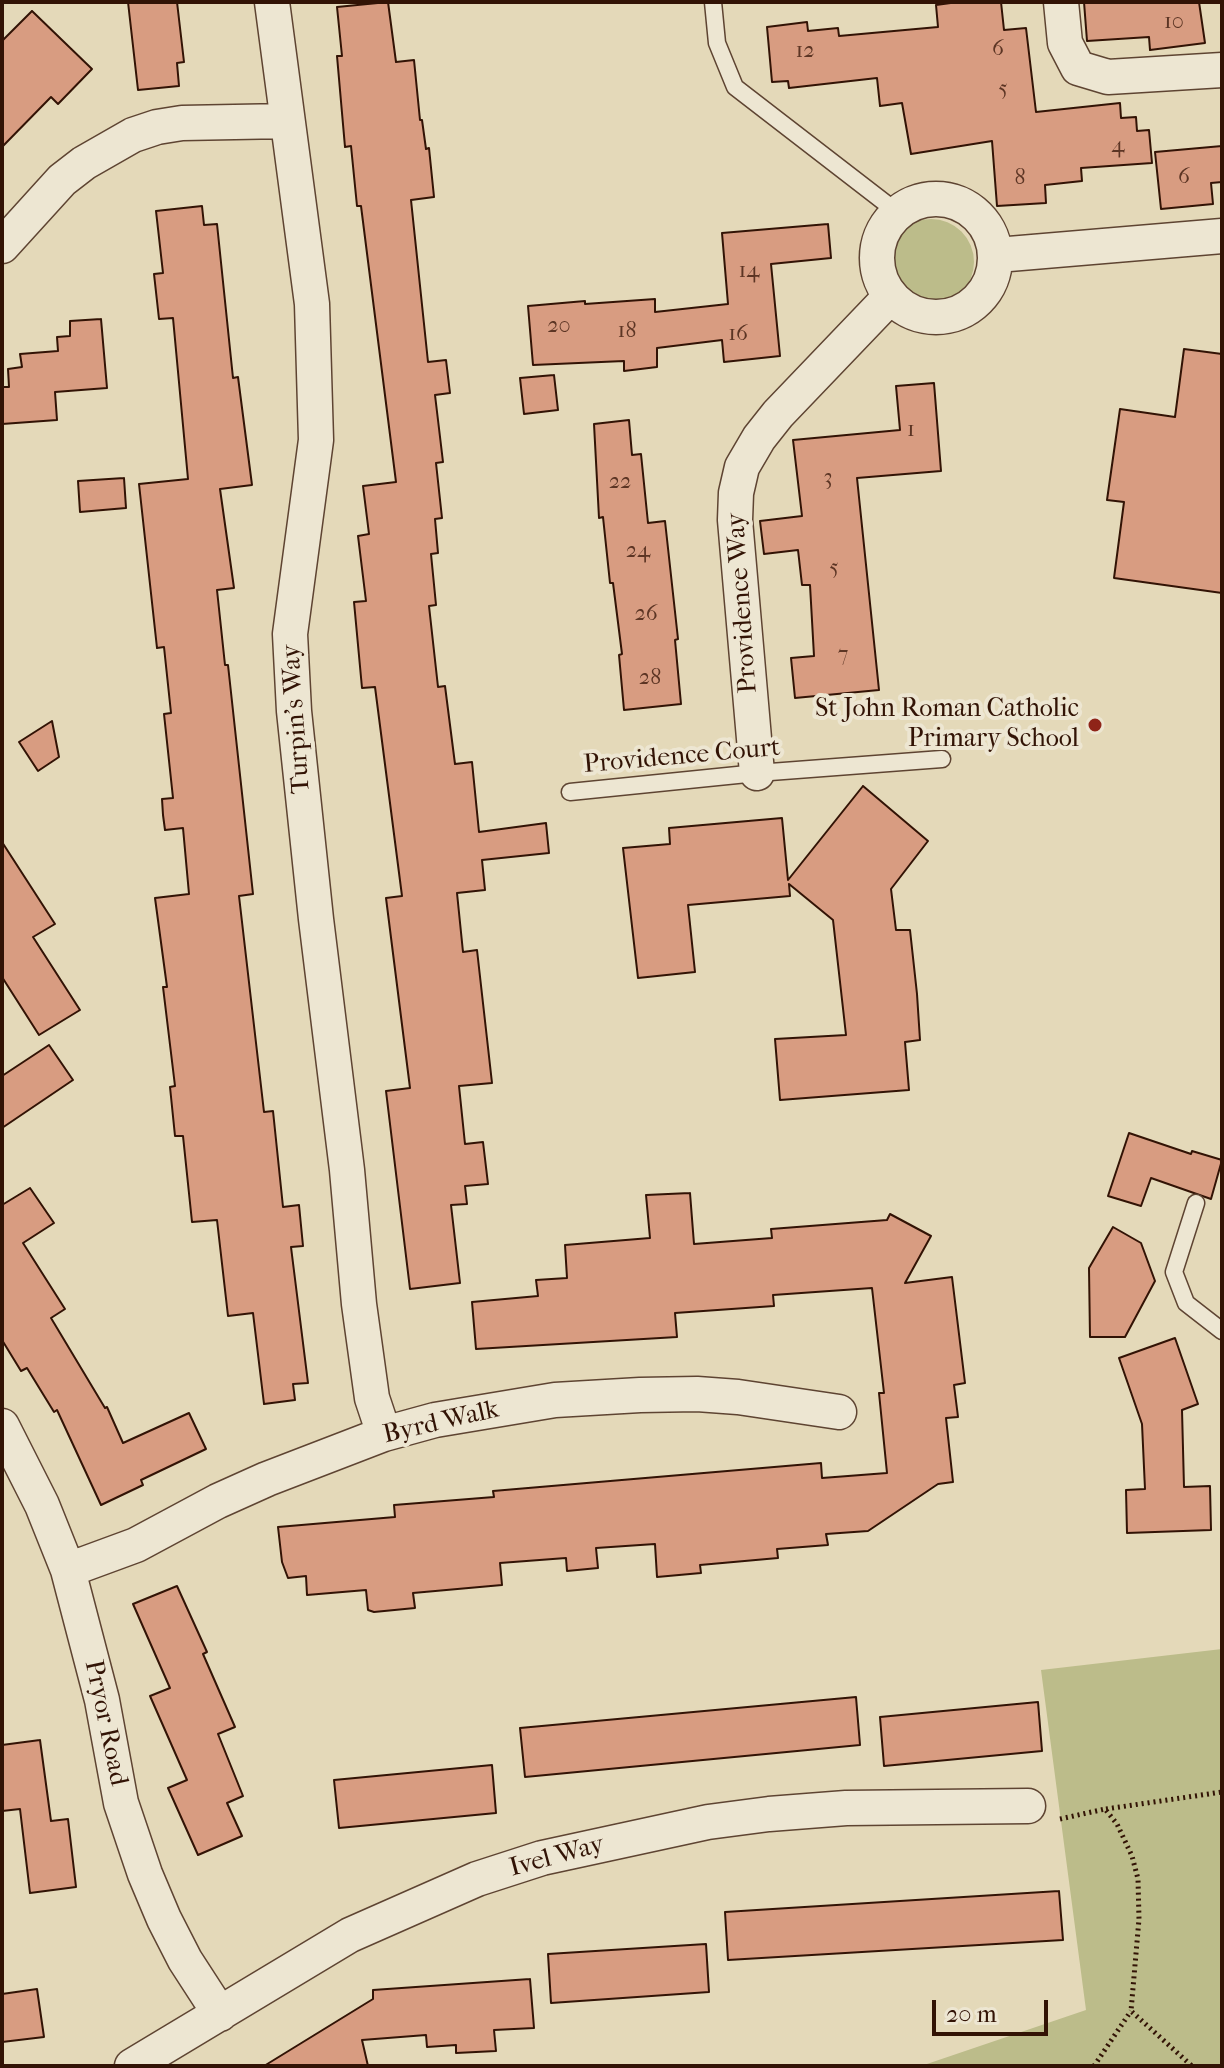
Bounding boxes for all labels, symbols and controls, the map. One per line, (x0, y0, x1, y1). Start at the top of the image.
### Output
house number: 10 (1164, 10, 1184, 36)
house number: 6 (992, 37, 1004, 63)
house number: 12 (795, 39, 815, 65)
house number: 5 (998, 77, 1008, 103)
house number: 4 (1112, 134, 1124, 160)
house number: 6 (1178, 165, 1190, 191)
house number: 8 (1014, 166, 1026, 192)
house number: 14 (739, 259, 759, 285)
house number: 20 (547, 314, 571, 340)
house number: 18 (618, 319, 636, 345)
house number: 16 (728, 322, 748, 348)
house number: 1 (907, 418, 915, 444)
house number: 3 (823, 466, 833, 492)
house number: 22 (609, 470, 631, 496)
street label: Providence Way (721, 512, 765, 694)
house number: 24 (626, 539, 650, 565)
house number: 5 (829, 556, 839, 582)
house number: 26 (634, 602, 658, 628)
street label: Turpin's Way (276, 643, 318, 795)
house number: 7 (838, 643, 848, 669)
house number: 28 (639, 666, 661, 692)
place label: St John Roman Catholic Primary School (815, 694, 1079, 756)
marker: St John Roman Catholic Primary School (1086, 716, 1104, 734)
street label: Providence Court (582, 733, 782, 781)
street label: Byrd Walk (380, 1395, 502, 1451)
street label: Pryor Road (76, 1657, 134, 1789)
street label: Ivel Way (506, 1829, 608, 1885)
scale bar (936, 1984, 1052, 2034)
text: 20 m (946, 2000, 997, 2028)

